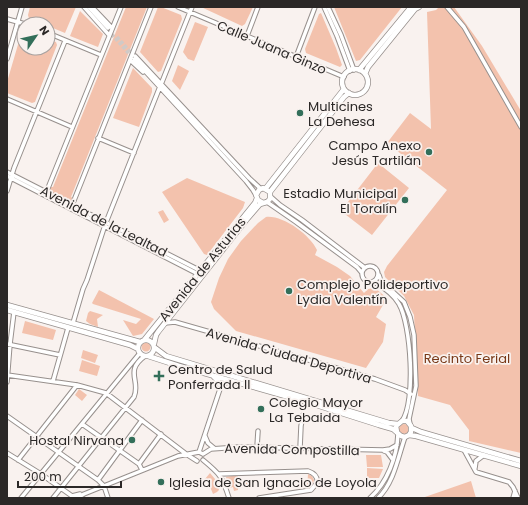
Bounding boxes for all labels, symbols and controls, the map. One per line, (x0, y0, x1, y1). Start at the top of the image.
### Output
north arrow (16, 16, 56, 56)
street label: Calle Juana Ginzo (214, 16, 329, 79)
text: N (35, 23, 53, 38)
place label: Multicines La Dehesa (308, 97, 375, 131)
marker: Multicines La Dehesa (295, 108, 305, 118)
place label: Campo Anexo Jesús Tartilán (329, 136, 421, 170)
marker: Campo Anexo Jesús Tartilán (424, 147, 434, 157)
street label: Avenida de la Lealtad (37, 181, 171, 262)
place label: Estadio Municipal El Toralín (283, 184, 397, 218)
marker: Estadio Municipal El Toralín (400, 195, 410, 205)
street label: Avenida de Asturias (154, 213, 251, 326)
place label: Complejo Polideportivo Lydia Valentín (297, 275, 448, 309)
marker: Complejo Polideportivo Lydia Valentín (284, 286, 294, 296)
street label: Avenida Ciudad Deportiva (204, 323, 374, 388)
park label: Recinto Ferial (424, 349, 510, 368)
place label: Centro de Salud Ponferrada II (168, 360, 273, 394)
marker: Centro de Salud Ponferrada II (153, 370, 165, 382)
place label: Colegio Mayor La Tebaida (269, 393, 363, 427)
marker: Colegio Mayor La Tebaida (256, 404, 266, 414)
place label: Hostal Nirvana (29, 431, 124, 450)
marker: Hostal Nirvana (127, 435, 137, 445)
street label: Avenida Compostilla (224, 439, 360, 460)
scale bar (18, 463, 121, 489)
text: 200 m (24, 468, 62, 485)
place label: Iglesia de San Ignacio de Loyola (169, 473, 377, 492)
marker: Iglesia de San Ignacio de Loyola (156, 477, 166, 487)

